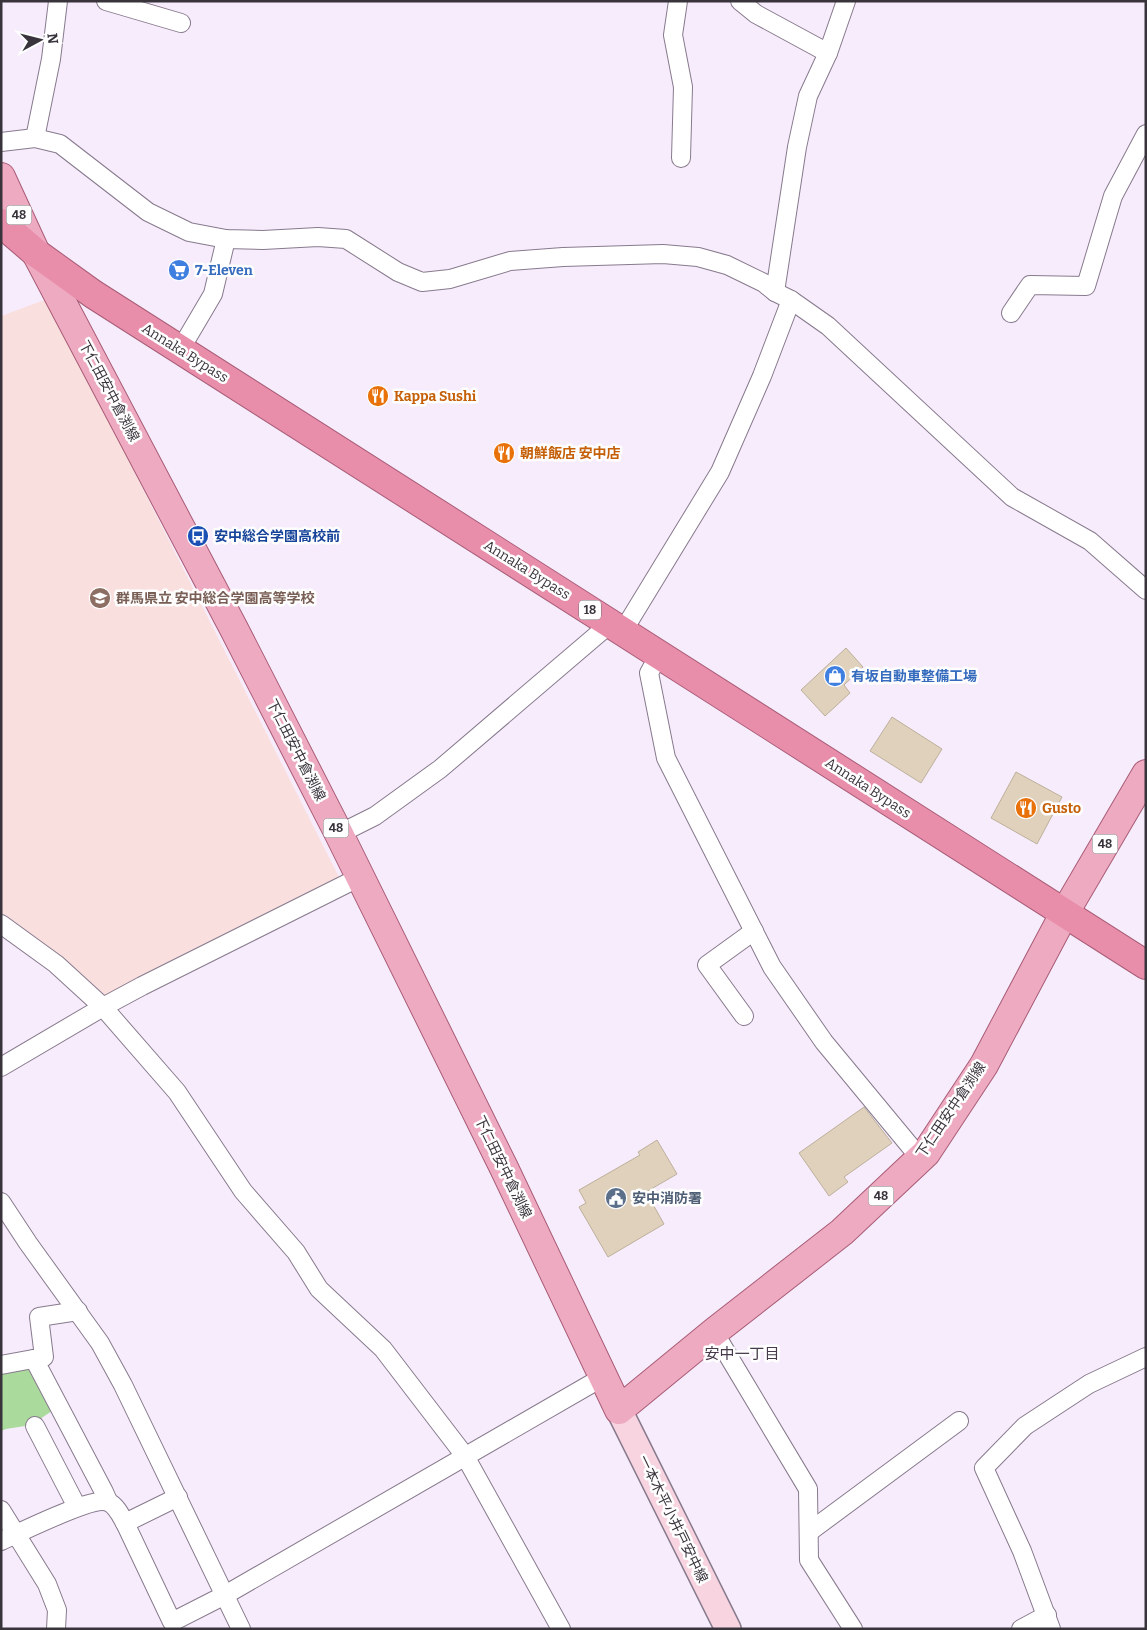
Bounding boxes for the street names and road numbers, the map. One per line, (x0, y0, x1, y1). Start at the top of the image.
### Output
road number: 48 (6, 206, 32, 224)
street label: Annaka Bypass (139, 320, 231, 386)
street label: 下仁田安中倉渕線 (75, 338, 143, 444)
street label: Annaka Bypass (481, 537, 573, 603)
road number: 18 (579, 600, 601, 620)
street label: 下仁田安中倉渕線 (263, 696, 329, 804)
street label: Annaka Bypass (822, 754, 914, 822)
road number: 48 (324, 818, 348, 838)
road number: 48 (1092, 834, 1118, 854)
street label: 下仁田安中倉渕線 (913, 1059, 989, 1161)
street label: 下仁田安中倉渕線 (471, 1113, 535, 1221)
road number: 48 (868, 1186, 894, 1206)
street label: 一本木平小井戸安中線 (635, 1452, 711, 1586)

